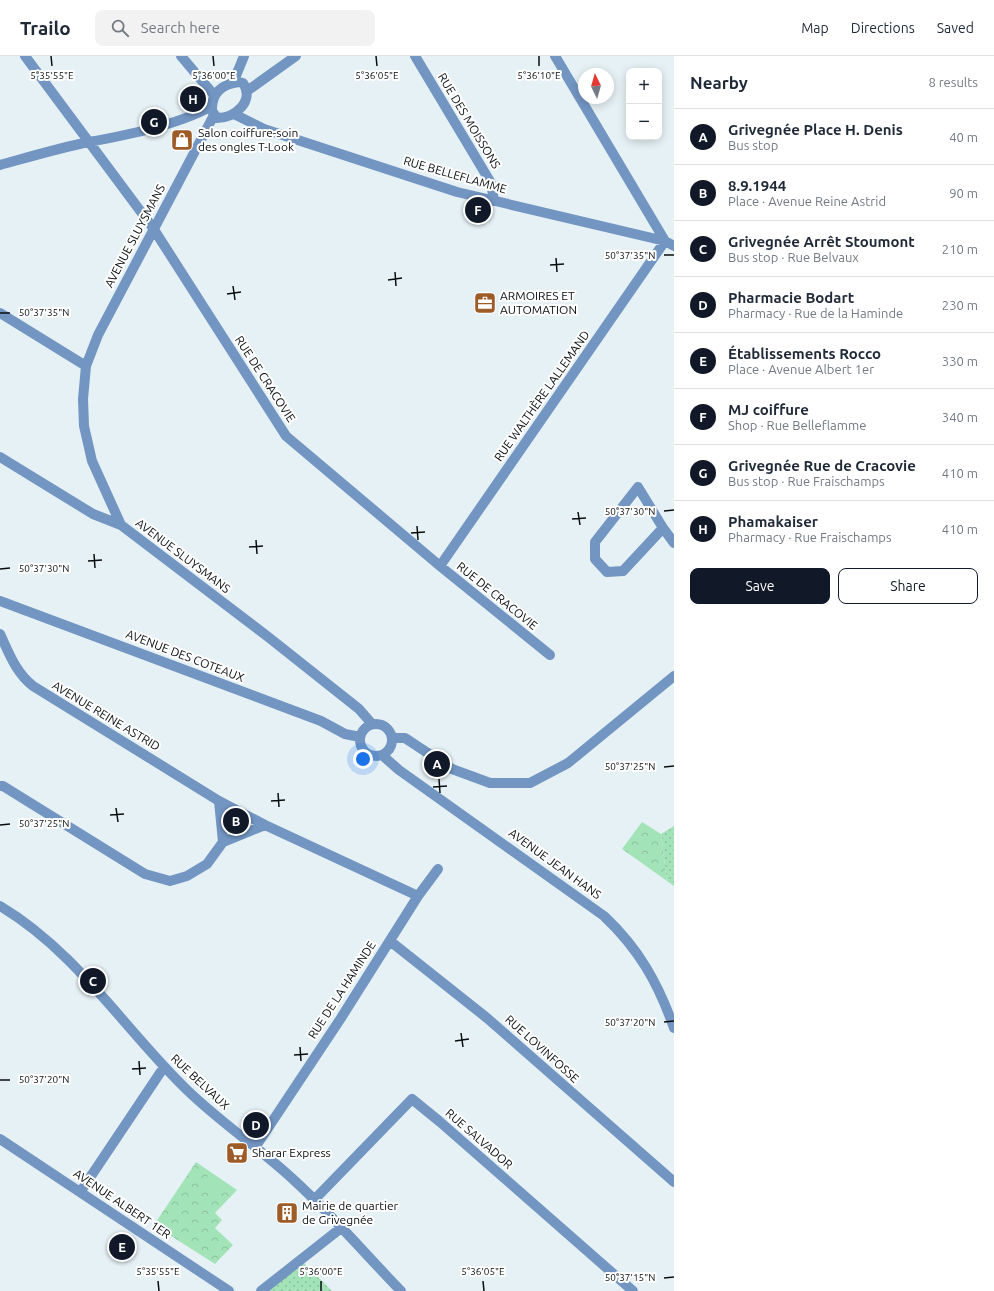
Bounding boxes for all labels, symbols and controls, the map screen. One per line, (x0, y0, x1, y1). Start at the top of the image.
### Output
search box (95, 10, 375, 46)
text: Trailo (20, 17, 71, 39)
icon: search (109, 17, 131, 39)
text: Search here (141, 19, 220, 36)
text: Map (801, 20, 829, 36)
text: Directions (851, 20, 915, 36)
text: Saved (937, 20, 974, 36)
north arrow (578, 68, 614, 104)
map controls (626, 68, 662, 140)
button: + (626, 68, 662, 104)
text: 5°35'55"E (30, 70, 74, 81)
text: 5°36'00"E (192, 70, 236, 81)
text: 5°36'05"E (355, 70, 399, 81)
text: 5°36'10"E (517, 70, 561, 81)
street label: RUE DES MOISSONS (436, 71, 503, 171)
text: Nearby (690, 73, 748, 92)
text: 8 results (928, 75, 978, 89)
pin: H (180, 84, 206, 114)
button: − (626, 104, 662, 140)
pin: G (141, 107, 167, 137)
text: Grivegnée Place H. Denis (728, 121, 903, 138)
place label: Salon coiffure-soin des ongles T-Look (198, 126, 298, 153)
shop icon: Salon coiffure-soin des ongles T-Look (169, 127, 195, 153)
text: A (698, 130, 708, 144)
text: 40 m (949, 130, 978, 144)
text: Bus stop (728, 138, 778, 152)
street label: RUE BELLEFLAMME (402, 154, 508, 196)
text: 8.9.1944 (728, 177, 786, 194)
street label: AVENUE SLUYSMANS (102, 182, 167, 289)
text: B (699, 186, 707, 200)
text: 90 m (949, 186, 978, 200)
text: Place · Avenue Reine Astrid (728, 194, 886, 208)
pin: F (465, 195, 491, 225)
text: Grivegnée Arrêt Stoumont (728, 233, 915, 250)
text: C (699, 242, 707, 256)
text: 210 m (942, 242, 978, 256)
text: 50°37'35"N (605, 250, 655, 261)
text: Bus stop · Rue Belvaux (728, 250, 859, 264)
place label: ARMOIRES ET AUTOMATION (500, 289, 577, 316)
text: Pharmacie Bodart (728, 289, 854, 306)
office icon: ARMOIRES ET AUTOMATION (472, 290, 498, 316)
text: D (698, 298, 708, 312)
text: 230 m (942, 298, 978, 312)
text: Pharmacy · Rue de la Haminde (728, 306, 903, 320)
text: 50°37'35"N (19, 307, 69, 318)
street label: RUE WALTHÈRE LALLEMAND (492, 328, 592, 463)
street label: RUE DE CRACOVIE (233, 333, 298, 424)
text: Établissements Rocco (728, 345, 881, 362)
text: E (699, 354, 707, 368)
text: 330 m (942, 354, 978, 368)
text: Place · Avenue Albert 1er (728, 362, 874, 376)
text: MJ coiffure (728, 401, 809, 418)
text: F (699, 410, 707, 424)
text: 340 m (942, 410, 978, 424)
text: Shop · Rue Belleflamme (728, 418, 866, 432)
text: Grivegnée Rue de Cracovie (728, 457, 916, 474)
text: G (699, 466, 708, 480)
text: 410 m (942, 466, 978, 480)
text: Bus stop · Rue Fraischamps (728, 474, 885, 488)
text: 50°37'30"N (605, 506, 655, 517)
text: Phamakaiser (728, 513, 818, 530)
street label: AVENUE SLUYSMANS (134, 516, 233, 595)
text: H (698, 522, 708, 536)
text: 410 m (942, 522, 978, 536)
text: Pharmacy · Rue Fraischamps (728, 530, 892, 544)
street label: RUE DE CRACOVIE (454, 559, 540, 632)
text: 50°37'30"N (19, 563, 69, 574)
button: Save (690, 568, 830, 604)
button: Share (838, 568, 978, 604)
street label: AVENUE DES COTEAUX (124, 627, 247, 684)
street label: AVENUE REINE ASTRID (50, 678, 162, 753)
your location (353, 749, 373, 769)
pin: A (424, 749, 450, 779)
text: 50°37'25"N (605, 761, 655, 772)
pin: B (223, 806, 249, 836)
text: 50°37'25"N (19, 818, 69, 829)
street label: AVENUE JEAN HANS (507, 826, 604, 901)
street label: RUE DE LA HAMINDE (305, 938, 378, 1041)
pin: C (80, 966, 106, 996)
street label: RUE LOVINFOSSE (503, 1012, 582, 1085)
text: 50°37'20"N (605, 1017, 655, 1028)
street label: RUE BELVAUX (169, 1051, 233, 1112)
text: 50°37'20"N (19, 1074, 69, 1085)
street label: RUE SALVADOR (443, 1106, 516, 1172)
pin: D (243, 1110, 269, 1140)
supermarket icon: Sharar Express (224, 1140, 250, 1166)
place label: Sharar Express (252, 1146, 331, 1159)
street label: AVENUE ALBERT 1ER (71, 1166, 174, 1241)
place label: Mairie de quartier de Grivegnée (302, 1199, 399, 1226)
building icon: Mairie de quartier de Grivegnée (274, 1200, 300, 1226)
pin: E (109, 1232, 135, 1262)
text: 5°35'55"E (136, 1266, 180, 1277)
text: 5°36'00"E (299, 1266, 343, 1277)
text: 5°36'05"E (461, 1266, 505, 1277)
text: 50°37'15"N (605, 1272, 655, 1283)

